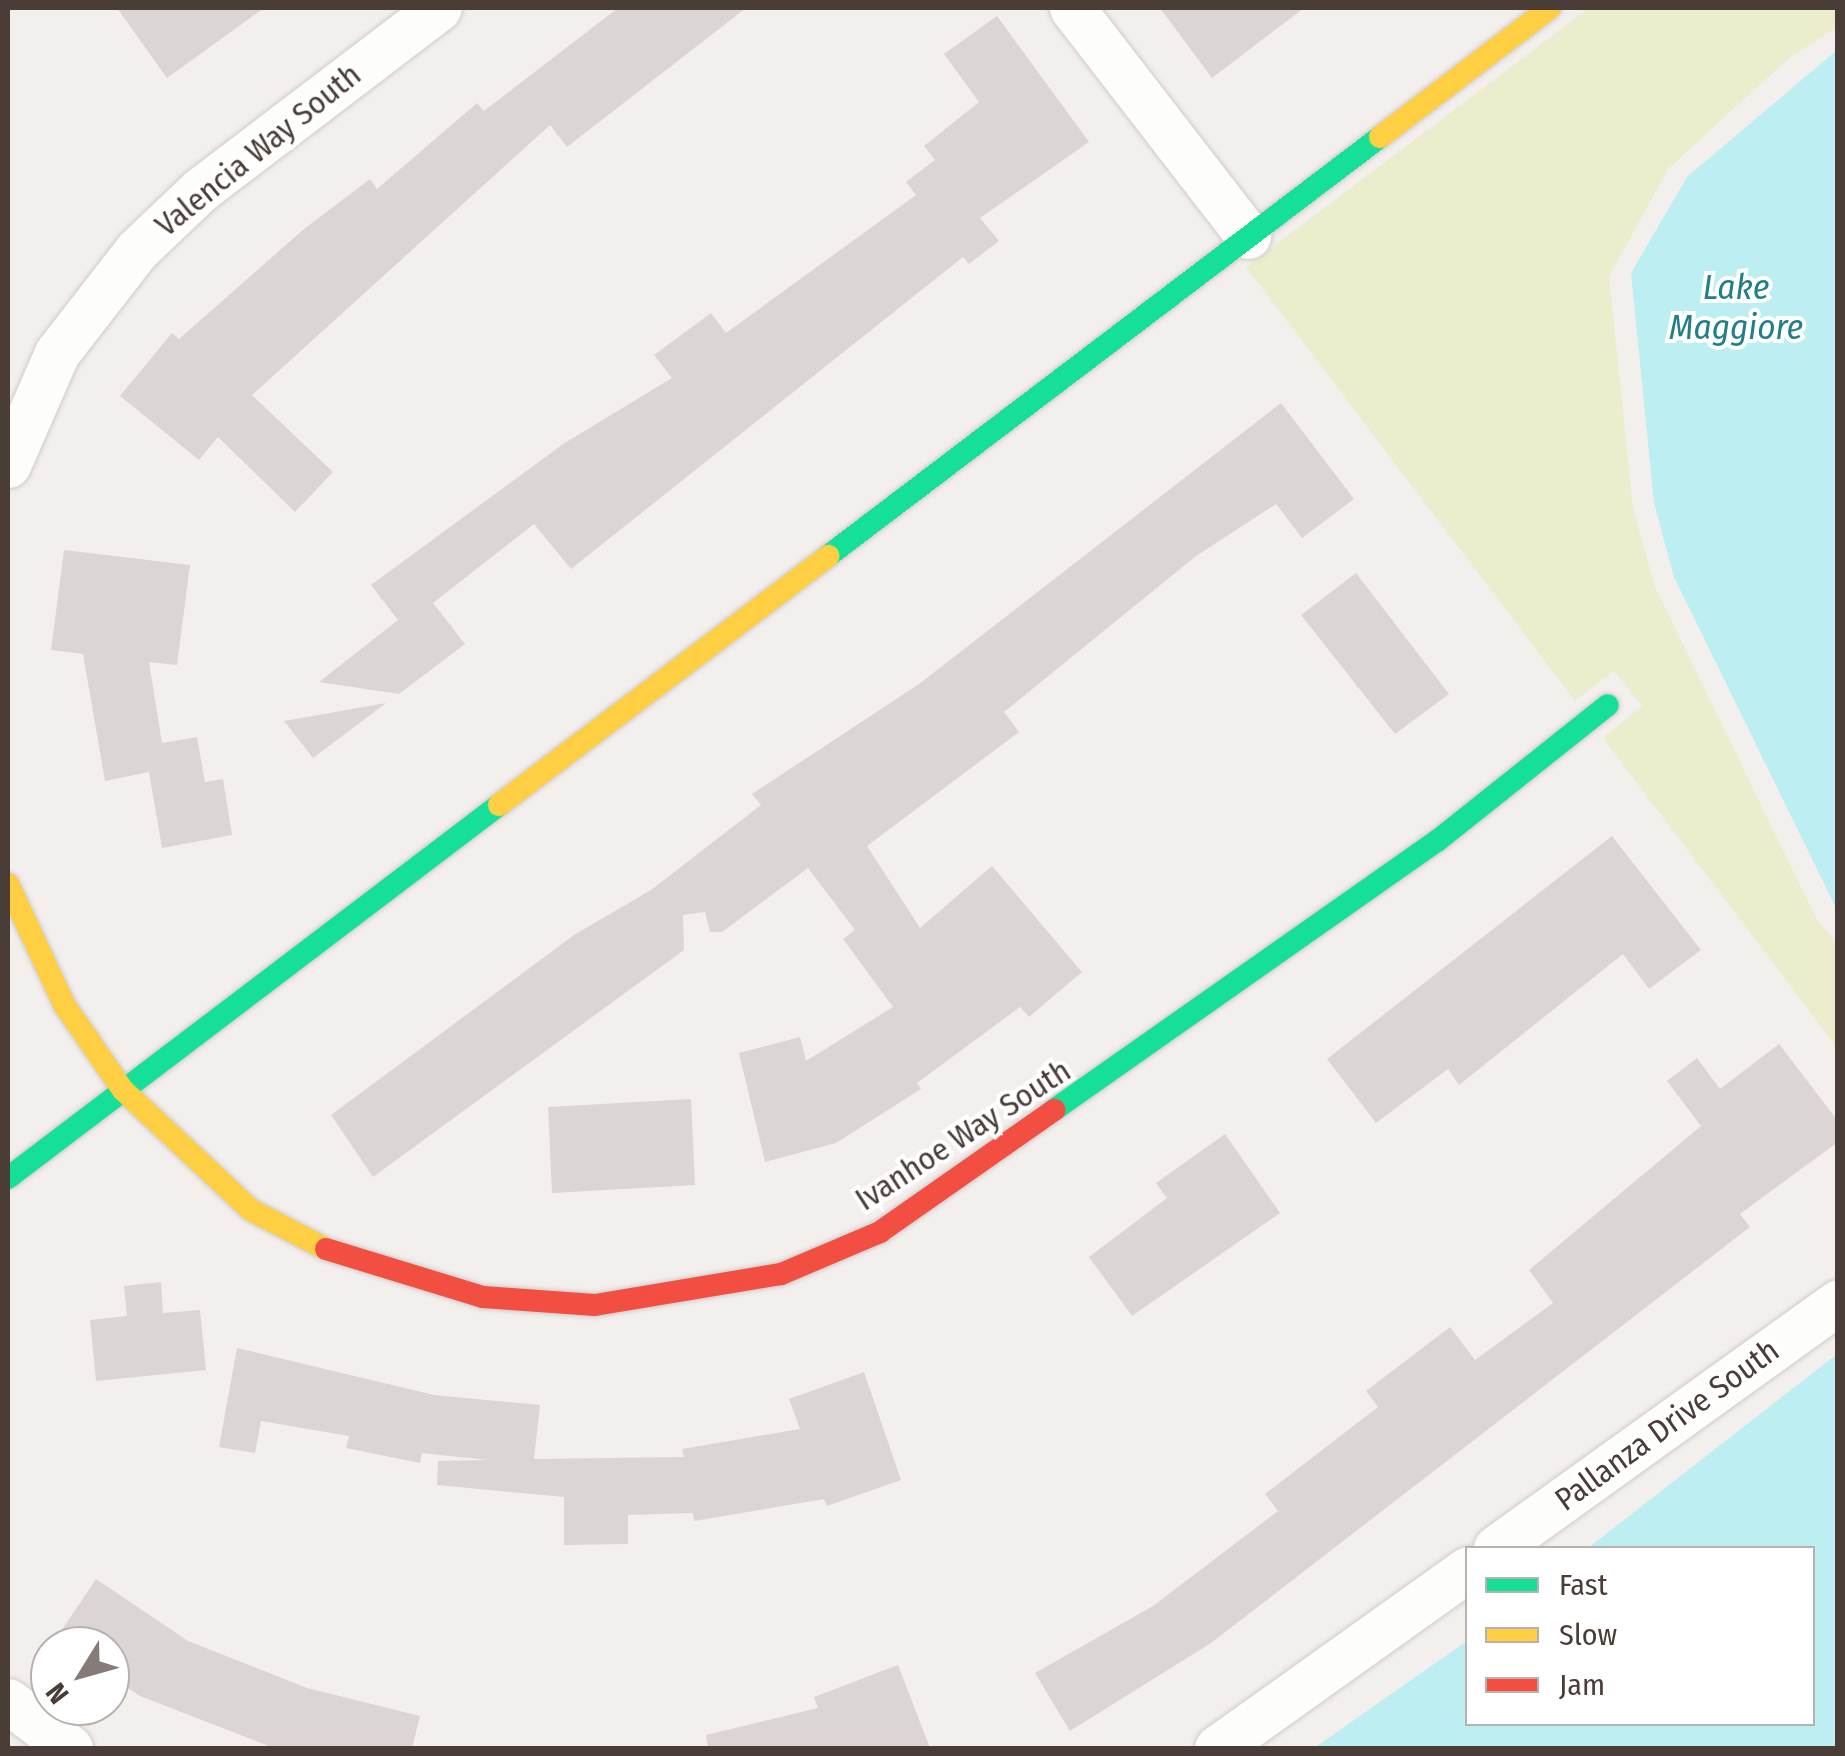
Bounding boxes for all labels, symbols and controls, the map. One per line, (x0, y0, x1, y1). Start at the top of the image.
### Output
street label: Valencia Way South (148, 55, 368, 245)
water label: Lake Maggiore (1669, 266, 1803, 348)
street label: Ivanhoe Way South (848, 1051, 1078, 1219)
street label: Pallanza Drive South (1548, 1331, 1786, 1519)
legend (1465, 1546, 1815, 1726)
text: Fast (1559, 1567, 1607, 1603)
text: Slow (1559, 1617, 1617, 1653)
north arrow (30, 1626, 130, 1726)
text: Jam (1559, 1667, 1605, 1703)
text: N (39, 1677, 75, 1710)

